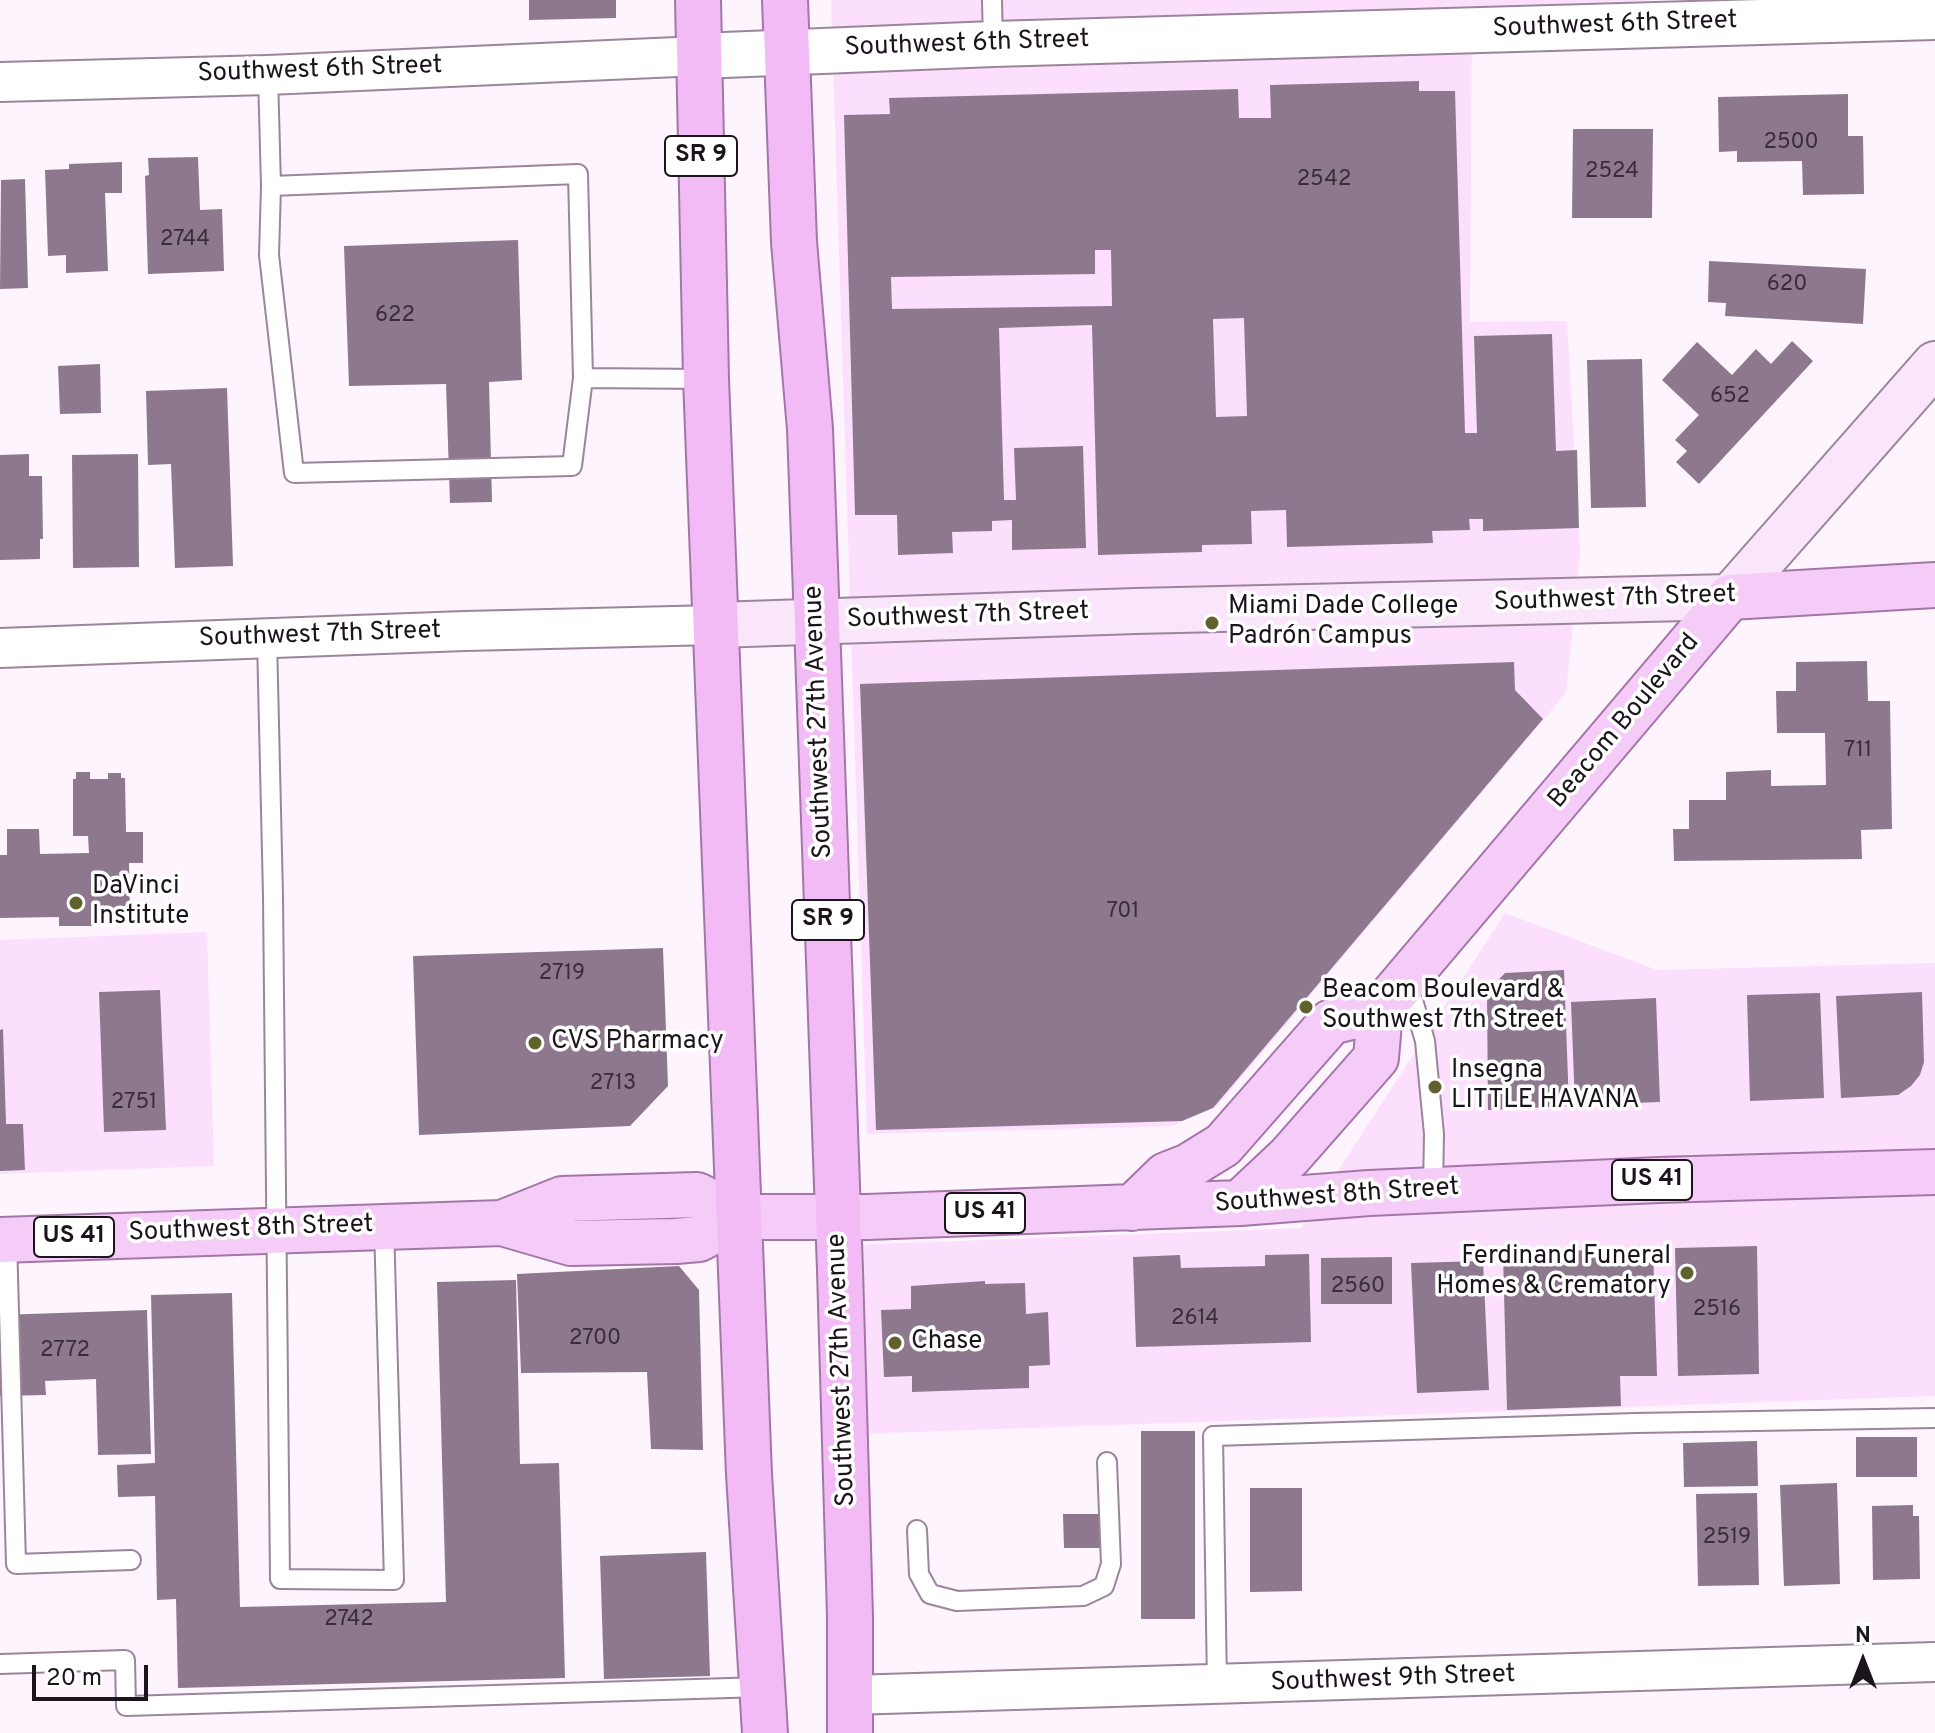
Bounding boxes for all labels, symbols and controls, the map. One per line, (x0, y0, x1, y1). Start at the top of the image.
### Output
street label: Southwest 6th Street (1492, 6, 1738, 46)
street label: Southwest 6th Street (844, 25, 1090, 65)
street label: Southwest 6th Street (197, 51, 443, 91)
house number: 2500 (1763, 131, 1819, 157)
road number: SR 9 (665, 136, 737, 176)
house number: 2524 (1585, 160, 1639, 186)
house number: 2542 (1297, 168, 1351, 194)
house number: 2744 (160, 228, 210, 254)
house number: 620 (1767, 273, 1807, 299)
house number: 622 (375, 304, 415, 330)
house number: 652 (1710, 385, 1750, 411)
street label: Southwest 7th Street (1493, 580, 1737, 620)
street label: Southwest 27th Avenue (800, 585, 840, 859)
place label: Miami Dade College Padrón Campus (1228, 592, 1458, 654)
street label: Southwest 7th Street (846, 597, 1090, 637)
marker: Miami Dade College Padrón Campus (1203, 614, 1221, 632)
street label: Southwest 7th Street (198, 616, 442, 656)
street label: Beacom Boulevard (1543, 628, 1707, 816)
house number: 711 (1844, 739, 1872, 765)
place label: DaVinci Institute (92, 872, 189, 934)
marker: DaVinci Institute (67, 894, 85, 912)
road number: SR 9 (792, 900, 864, 940)
house number: 701 (1106, 900, 1140, 926)
house number: 2719 (539, 962, 585, 988)
place label: Beacom Boulevard & Southwest 7th Street (1322, 976, 1564, 1038)
marker: Beacom Boulevard & Southwest 7th Street (1297, 998, 1315, 1016)
place label: CVS Pharmacy (551, 1027, 724, 1059)
marker: CVS Pharmacy (526, 1034, 544, 1052)
place label: Insegna LITTLE HAVANA (1451, 1056, 1640, 1118)
house number: 2713 (590, 1072, 636, 1098)
marker: Insegna LITTLE HAVANA (1426, 1078, 1444, 1096)
house number: 2751 (111, 1091, 157, 1117)
road number: US 41 (1612, 1160, 1692, 1200)
street label: Southwest 8th Street (1214, 1173, 1460, 1221)
road number: US 41 (945, 1193, 1025, 1233)
street label: Southwest 8th Street (128, 1210, 374, 1250)
road number: US 41 (34, 1217, 114, 1257)
street label: Southwest 27th Avenue (823, 1233, 863, 1507)
place label: Ferdinand Funeral Homes & Crematory (1436, 1242, 1671, 1304)
marker: Ferdinand Funeral Homes & Crematory (1678, 1264, 1696, 1282)
house number: 2560 (1331, 1275, 1385, 1301)
house number: 2516 (1693, 1298, 1741, 1324)
house number: 2614 (1171, 1307, 1219, 1333)
house number: 2700 (569, 1327, 621, 1353)
place label: Chase (911, 1327, 982, 1359)
marker: Chase (886, 1334, 904, 1352)
house number: 2772 (40, 1339, 90, 1365)
house number: 2519 (1703, 1526, 1751, 1552)
house number: 2742 (324, 1608, 374, 1634)
north arrow (1823, 1621, 1903, 1701)
text: N (1855, 1623, 1871, 1650)
scale bar (36, 1649, 152, 1699)
street label: Southwest 9th Street (1270, 1660, 1516, 1700)
text: 20 m (46, 1664, 102, 1694)

